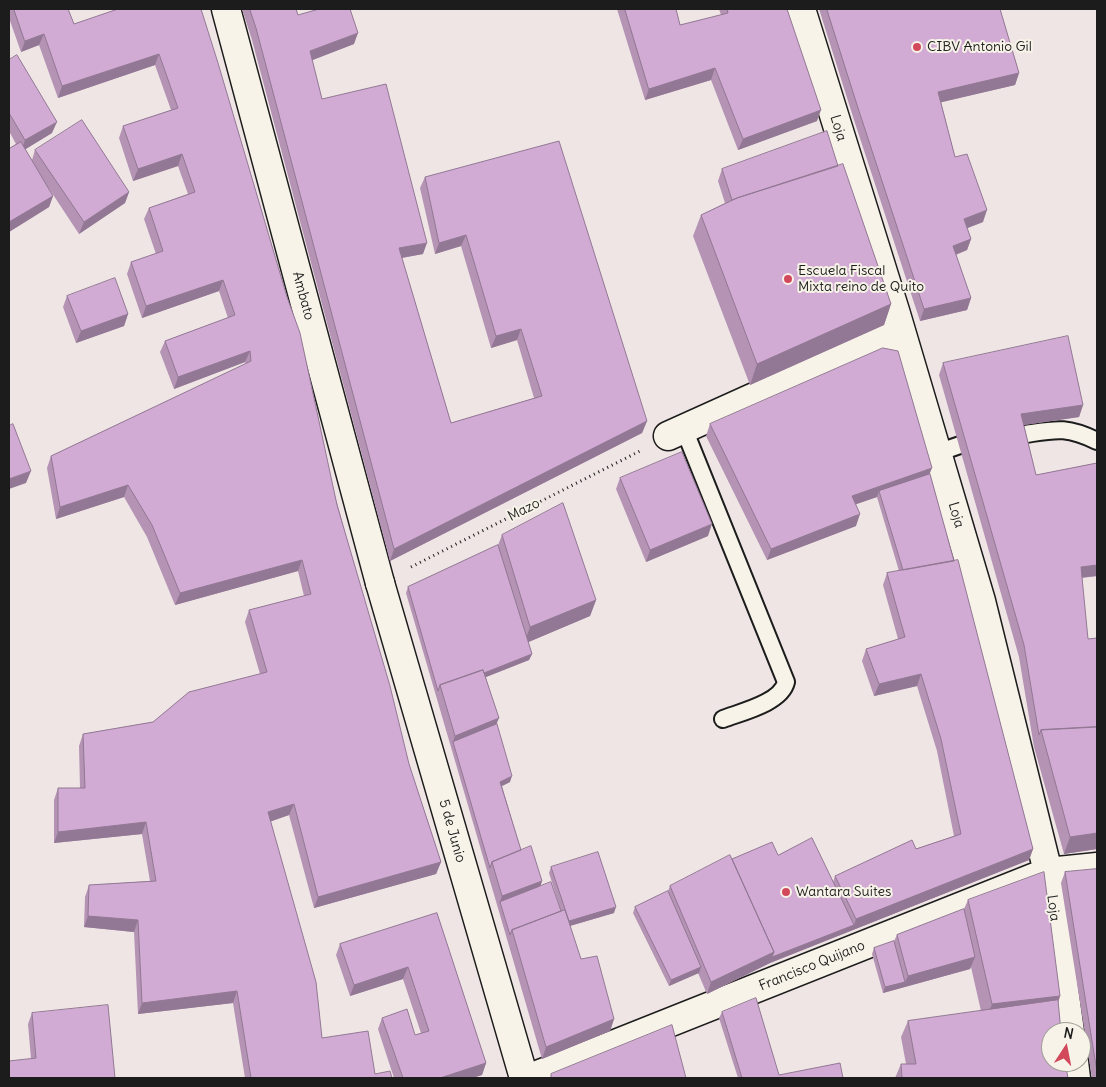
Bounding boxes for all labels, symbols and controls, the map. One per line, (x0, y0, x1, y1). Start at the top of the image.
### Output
place label: CIBV Antonio Gil (927, 39, 1032, 55)
marker: CIBV Antonio Gil (911, 41, 923, 53)
street label: Loja (826, 113, 850, 143)
place label: Escuela Fiscal Mixta reino de Quito (798, 263, 924, 296)
street label: Ambato (288, 270, 318, 322)
marker: Escuela Fiscal Mixta reino de Quito (782, 273, 794, 285)
street label: Mazo (505, 495, 543, 525)
street label: Loja (944, 500, 968, 530)
street label: 5 de Junio (435, 798, 469, 864)
place label: Wantara Suites (796, 884, 891, 900)
marker: Wantara Suites (780, 886, 792, 898)
street label: Loja (1043, 894, 1063, 922)
street label: Francisco Quijano (757, 937, 867, 995)
north arrow (1041, 1022, 1091, 1072)
text: N (1062, 1023, 1075, 1043)

